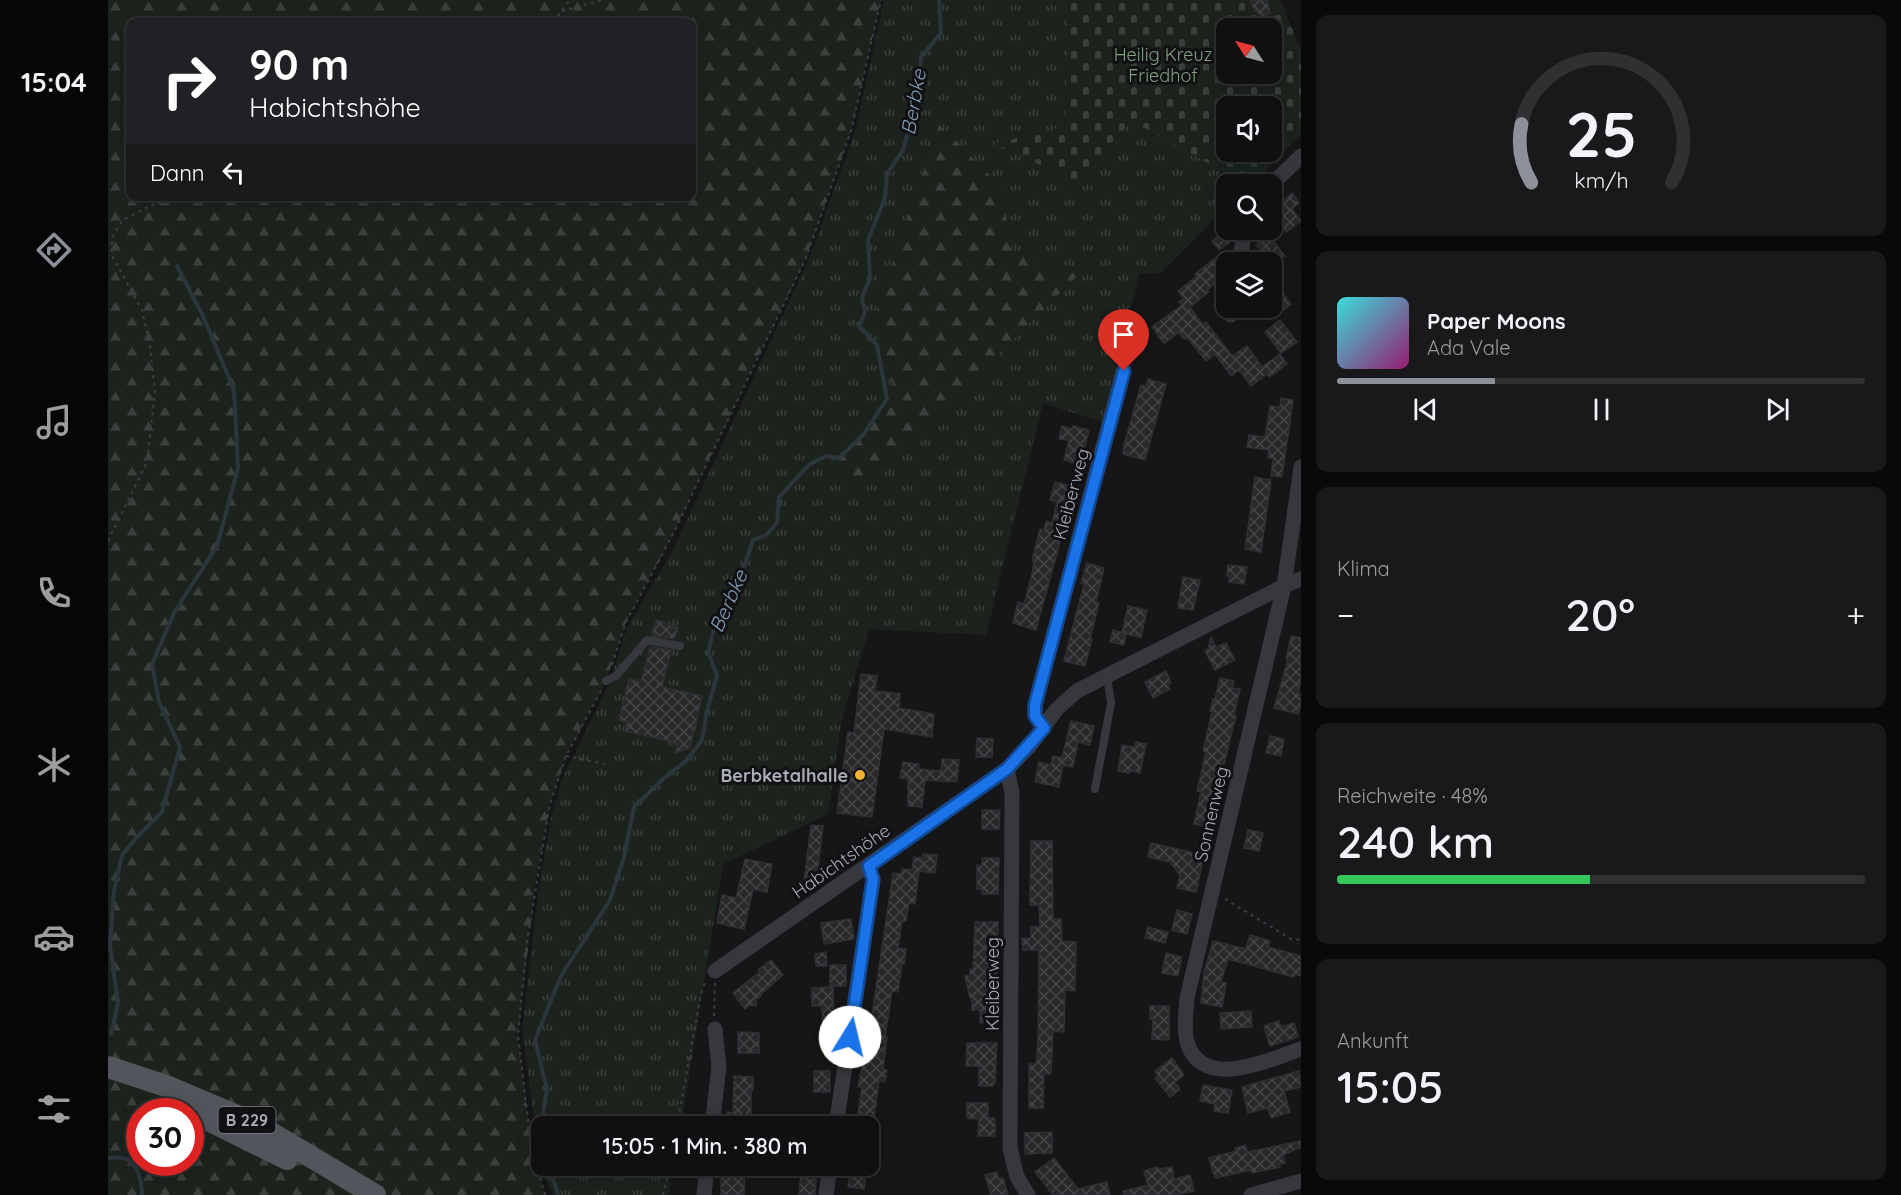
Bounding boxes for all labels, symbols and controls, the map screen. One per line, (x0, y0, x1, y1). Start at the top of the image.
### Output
north arrow (1216, 18, 1282, 84)
map controls (1216, 18, 1282, 318)
text: 90 m (249, 38, 349, 91)
icon: right (150, 42, 228, 120)
park label: Heilig Kreuz Friedhof (1114, 43, 1212, 87)
text: 15:04 (21, 65, 87, 99)
water label: Berbke (895, 67, 931, 137)
text: Habichtshöhe (249, 90, 421, 124)
text: 25 (1565, 95, 1637, 173)
button: sound (1216, 96, 1282, 162)
icon: left (217, 156, 250, 189)
text: Dann (150, 159, 205, 187)
text: km/h (1574, 167, 1628, 193)
button: search (1216, 174, 1282, 240)
icon: directions (33, 229, 75, 271)
button: layers (1216, 252, 1282, 318)
text: Paper Moons (1427, 307, 1566, 335)
pin (1098, 309, 1149, 371)
icon: arrive (1107, 318, 1140, 351)
text: Ada Vale (1427, 335, 1511, 360)
icon: previous (1409, 393, 1442, 426)
icon: pause (1585, 393, 1618, 426)
icon: next (1761, 393, 1794, 426)
icon: music (33, 401, 75, 443)
street label: Kleiberweg (1048, 446, 1094, 542)
text: Klima (1337, 556, 1390, 581)
water label: Berbke (703, 565, 753, 636)
icon: phone (33, 572, 75, 614)
text: 20° (1566, 586, 1635, 642)
text: − (1337, 594, 1354, 635)
text: + (1846, 594, 1865, 635)
icon: climate (33, 744, 75, 786)
place label: Berbketalhalle (720, 764, 848, 787)
street label: Sonnenweg (1189, 764, 1233, 864)
marker: Berbketalhalle (853, 768, 867, 782)
text: Reichweite · 48% (1337, 783, 1488, 808)
text: 240 km (1337, 813, 1494, 869)
street label: Habichtshöhe (787, 819, 895, 903)
icon: car (33, 916, 75, 958)
street label: Kleiberweg (981, 937, 1004, 1031)
position arrow (818, 1005, 882, 1069)
text: Ankunft (1337, 1028, 1409, 1053)
text: 15:05 (1337, 1058, 1444, 1114)
icon: filters (33, 1088, 75, 1130)
speed limit sign: 30 (126, 1098, 204, 1176)
road number: B 229 (218, 1107, 276, 1133)
text: 15:05 · 1 Min. · 380 m (603, 1132, 807, 1160)

